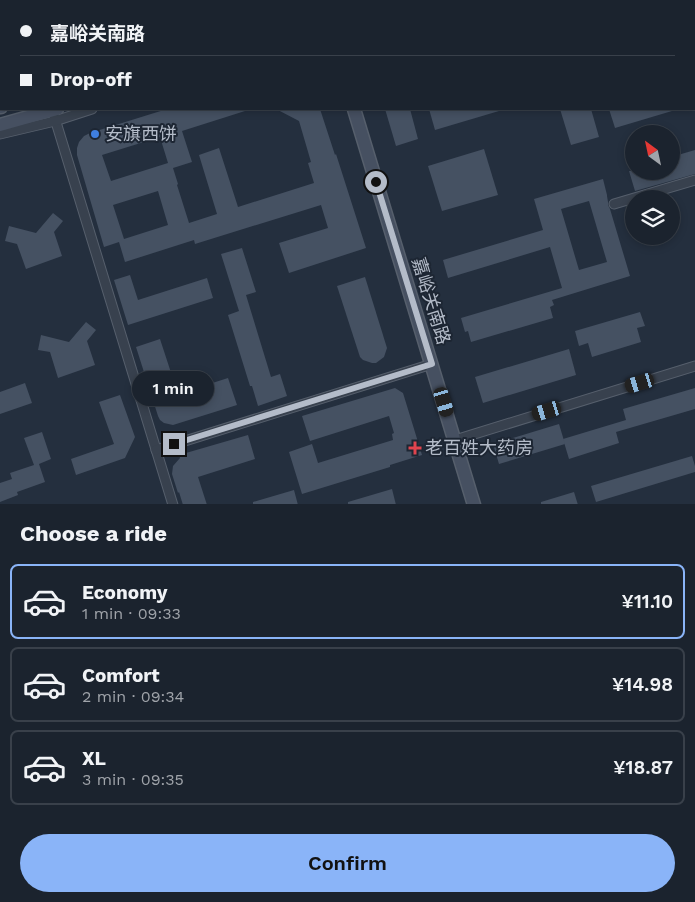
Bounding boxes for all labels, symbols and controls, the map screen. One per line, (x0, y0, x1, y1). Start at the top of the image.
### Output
text: 嘉峪关南路 (50, 22, 145, 45)
text: Drop-off (50, 68, 132, 91)
place label: 安旗西饼 (105, 123, 177, 144)
north arrow (625, 125, 680, 180)
map controls (625, 125, 680, 245)
marker: 安旗西饼 (89, 128, 101, 140)
route start (365, 171, 387, 193)
button: layers (625, 190, 680, 245)
street label: 嘉峪关南路 (408, 255, 455, 347)
car (623, 371, 656, 395)
callout: 1 min (133, 372, 215, 406)
text: 1 min (152, 379, 194, 398)
car (432, 385, 455, 419)
car (530, 399, 563, 423)
route end (163, 433, 185, 455)
place label: 老百姓大药房 (425, 437, 533, 458)
marker: 老百姓大药房 (409, 442, 421, 454)
text: Choose a ride (20, 521, 167, 546)
icon: car (22, 579, 67, 624)
text: Economy (82, 581, 167, 604)
text: ¥11.10 (622, 590, 673, 613)
text: 1 min · 09:33 (82, 604, 181, 623)
icon: car (22, 662, 67, 707)
text: Comfort (82, 664, 160, 687)
text: ¥14.98 (612, 673, 673, 696)
text: 2 min · 09:34 (82, 687, 184, 706)
icon: car (22, 745, 67, 790)
text: XL (82, 747, 106, 770)
text: ¥18.87 (613, 756, 673, 779)
text: 3 min · 09:35 (82, 770, 184, 789)
button: Confirm (20, 834, 675, 892)

